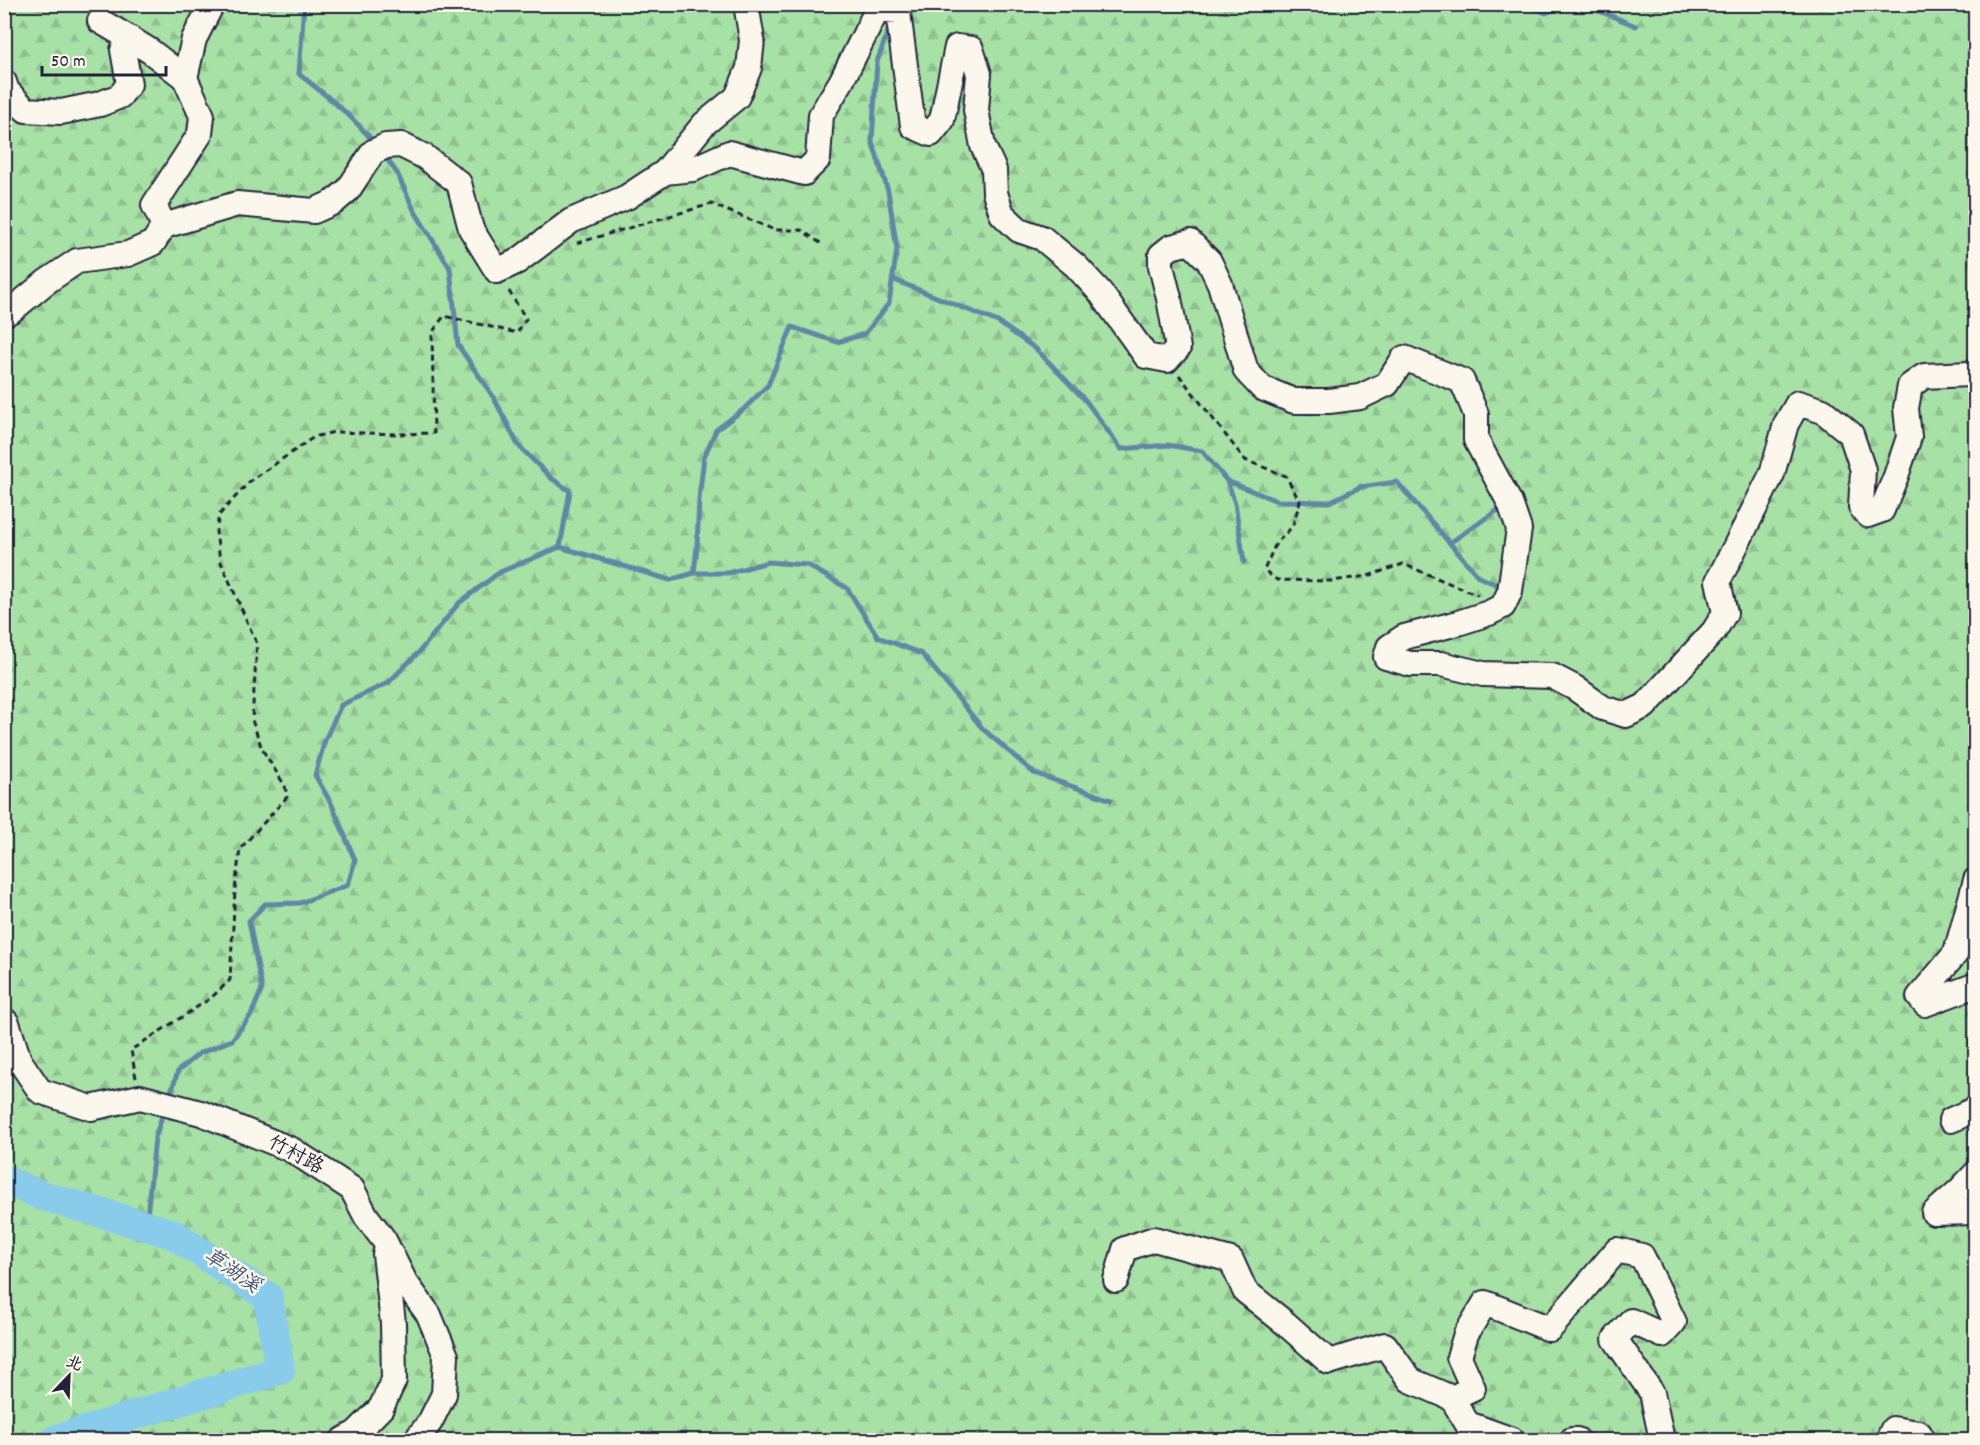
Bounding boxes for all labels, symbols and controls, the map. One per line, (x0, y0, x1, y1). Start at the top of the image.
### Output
scale bar (42, 39, 166, 77)
text: 50 m (51, 50, 86, 75)
street label: 竹村路 (262, 1130, 329, 1183)
water label: 草湖溪 (196, 1242, 266, 1303)
north arrow (39, 1346, 99, 1406)
text: 北 (62, 1351, 86, 1378)

